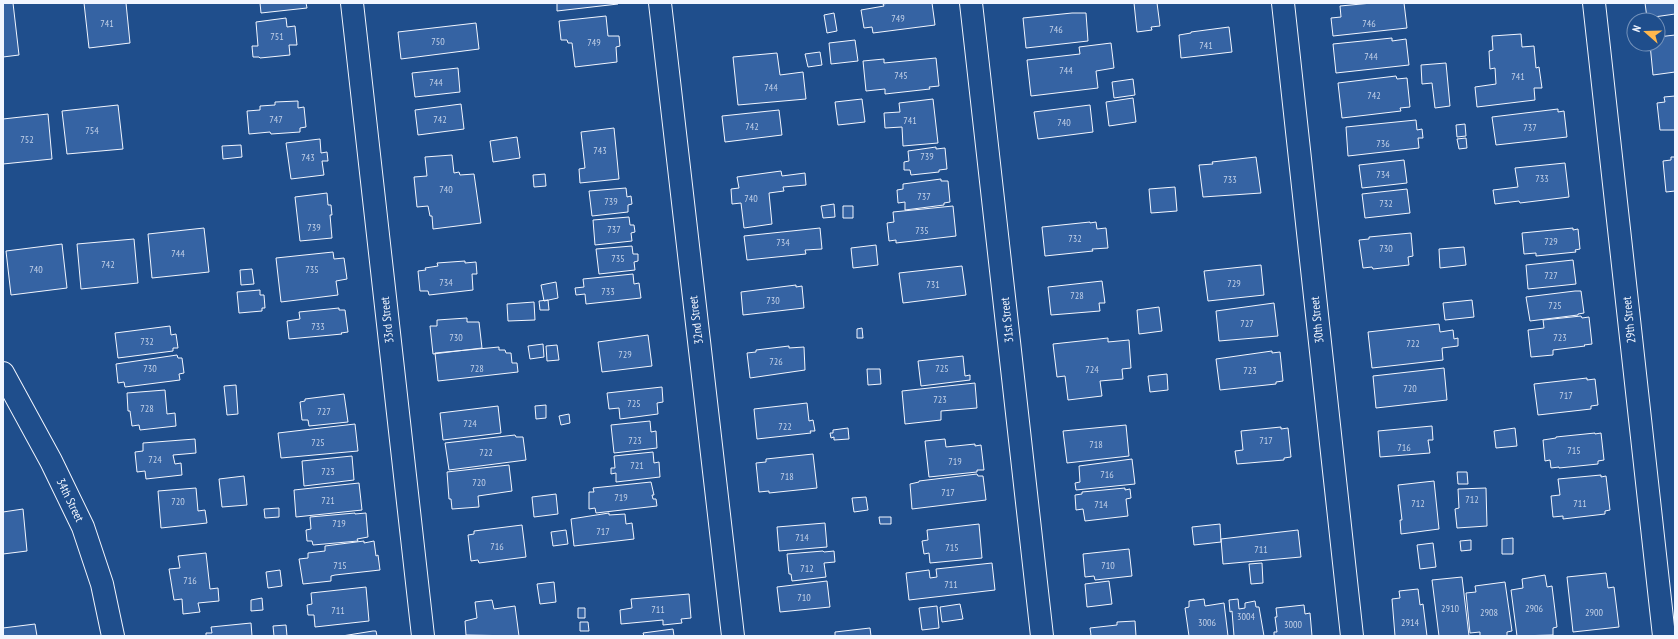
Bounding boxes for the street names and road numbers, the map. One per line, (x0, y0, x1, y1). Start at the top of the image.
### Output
street label: 32nd Street (685, 294, 706, 345)
street label: 33rd Street (377, 295, 396, 344)
street label: 30th Street (1307, 295, 1326, 344)
street label: 29th Street (1619, 295, 1638, 344)
street label: 31st Street (997, 296, 1016, 343)
street label: 34th Street (53, 475, 88, 525)

